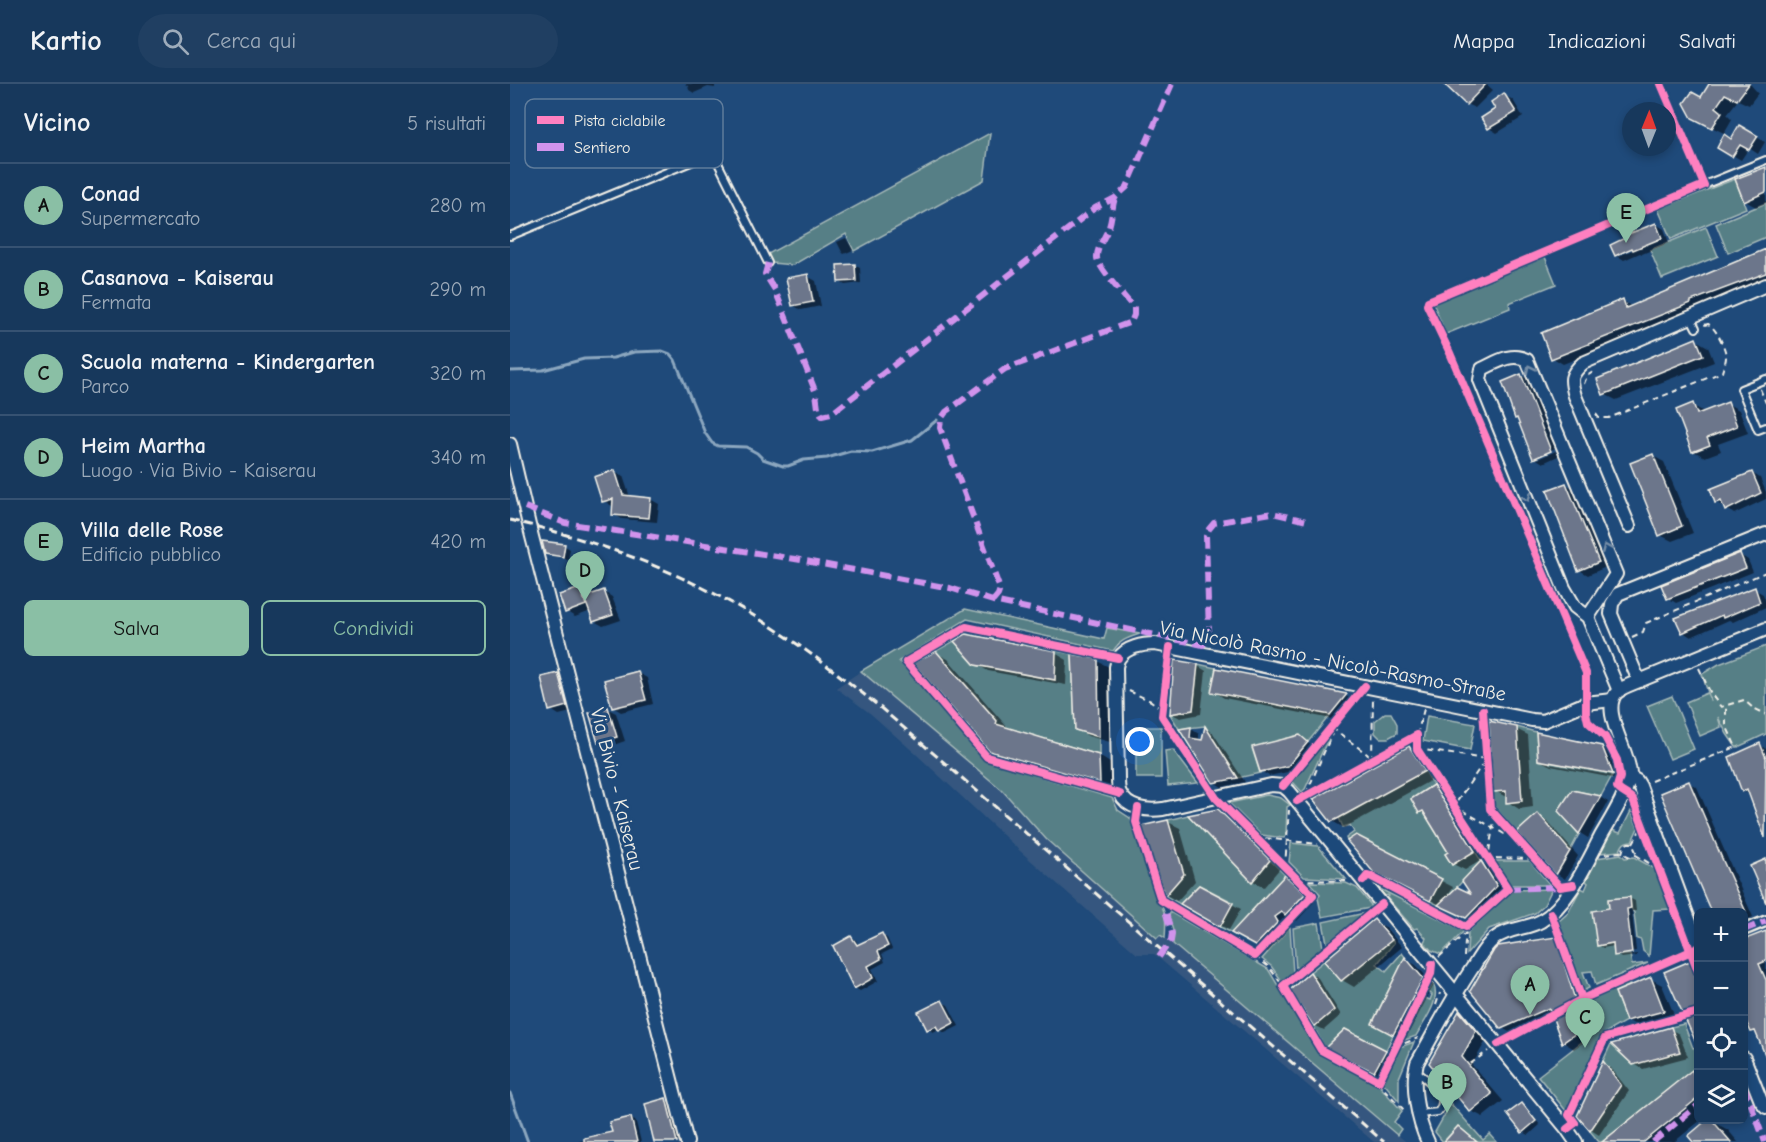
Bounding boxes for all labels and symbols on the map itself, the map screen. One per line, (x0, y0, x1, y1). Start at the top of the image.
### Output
legend (525, 99, 723, 168)
north arrow (1622, 102, 1676, 156)
text: Pista ciclabile (574, 112, 666, 130)
text: Sentiero (574, 139, 630, 157)
pin: E (1606, 194, 1646, 243)
one-way arrow (1525, 364, 1537, 375)
one-way arrow (1520, 491, 1532, 502)
one-way arrow (1601, 543, 1613, 554)
pin: D (566, 552, 604, 601)
street label: Via Nicolò Rasmo - Nicolò-Rasmo-Straße (1158, 616, 1508, 706)
street label: Via Bivio - Kaiserau (586, 705, 648, 873)
your location (1125, 727, 1154, 756)
pin: A (1510, 966, 1550, 1015)
pin: C (1566, 998, 1604, 1048)
pin: B (1428, 1064, 1466, 1113)

